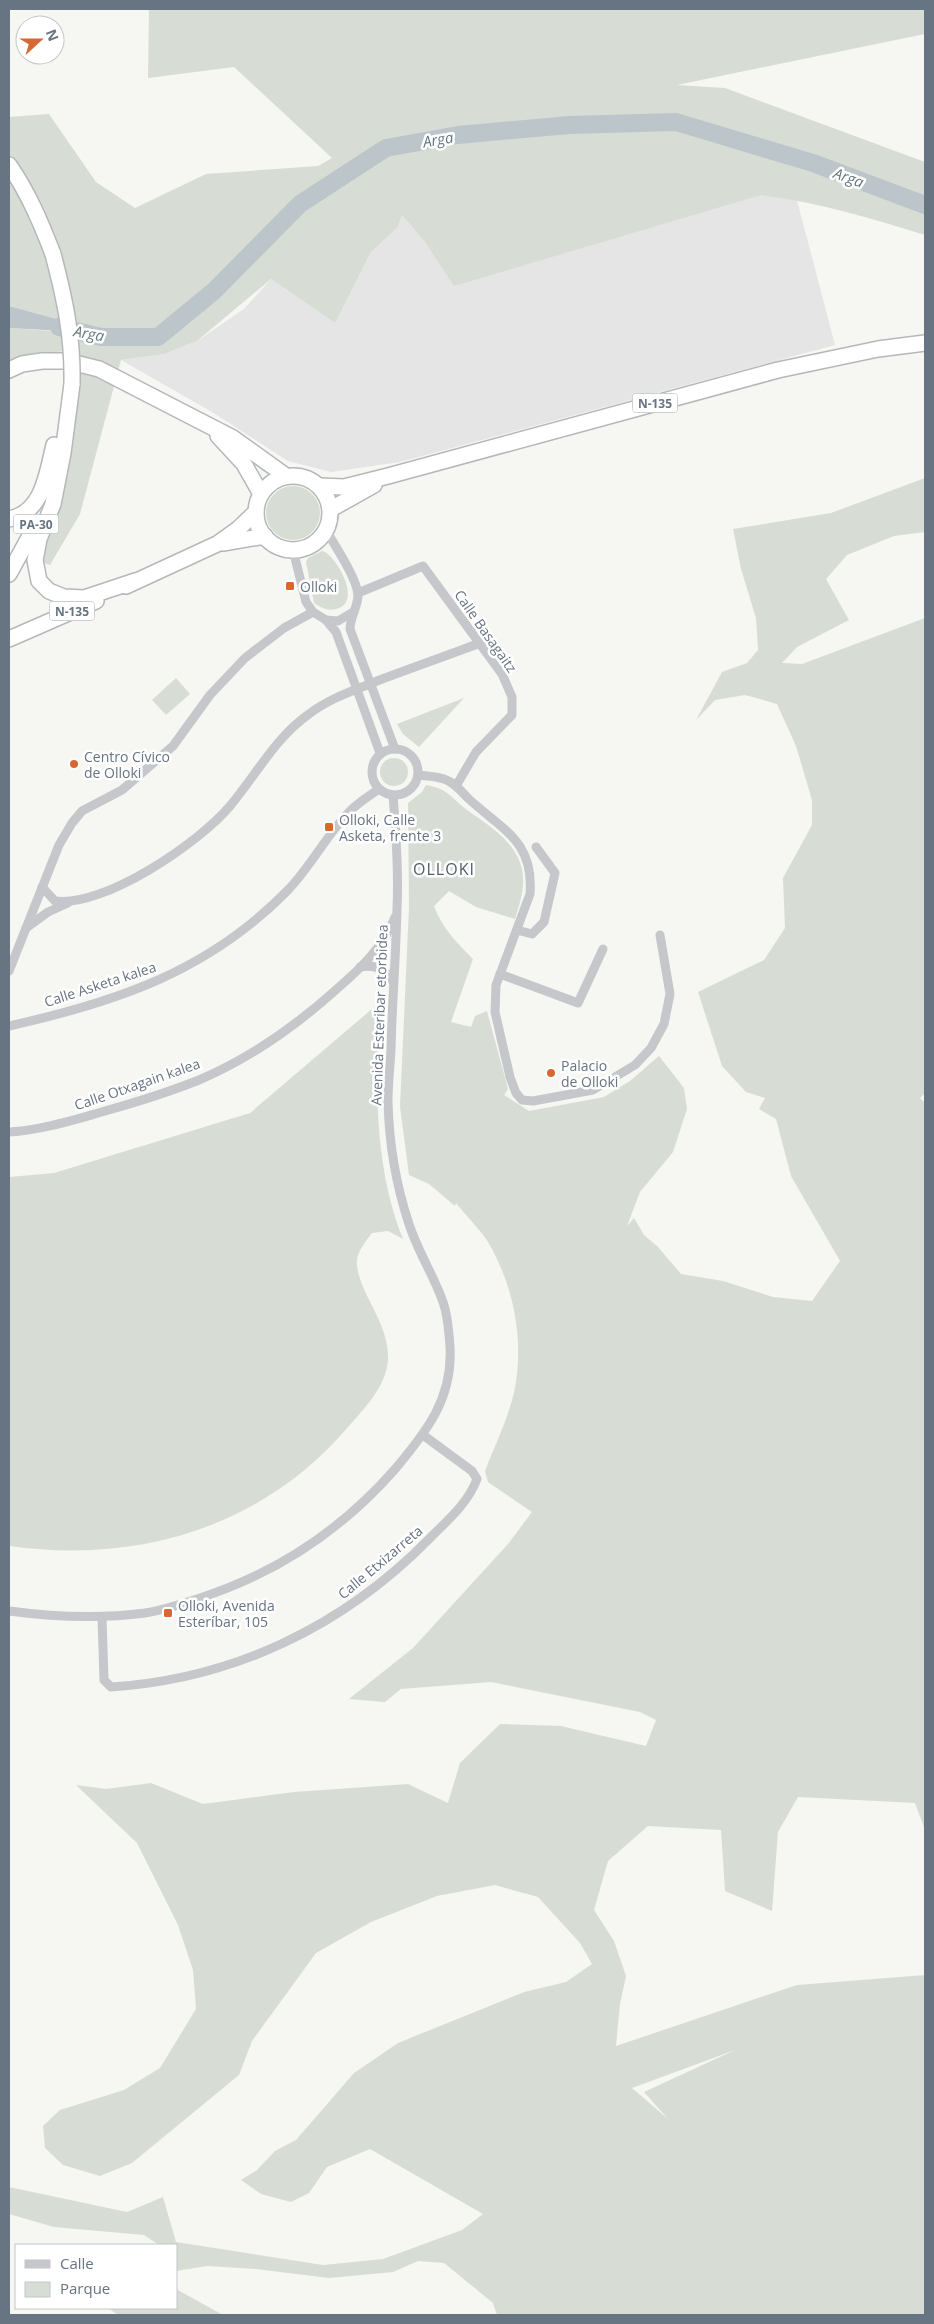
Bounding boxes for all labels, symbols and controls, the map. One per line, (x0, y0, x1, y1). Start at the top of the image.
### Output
north arrow (15, 15, 65, 65)
text: N (42, 26, 64, 44)
water label: Arga (420, 126, 455, 152)
water label: Arga (830, 162, 867, 192)
water label: Arga (71, 320, 106, 346)
road number: N-135 (632, 393, 678, 412)
road number: PA-30 (14, 514, 58, 534)
place label: Olloki (300, 577, 337, 596)
marker: Olloki (284, 580, 296, 592)
street label: Calle Basagaitz (450, 586, 522, 676)
road number: N-135 (50, 602, 94, 620)
place label: Centro Cívico de Olloki (84, 747, 170, 782)
marker: Centro Cívico de Olloki (68, 758, 80, 770)
place label: Olloki, Calle Asketa, frente 3 (339, 810, 441, 845)
marker: Olloki, Calle Asketa, frente 3 (323, 821, 335, 833)
district label: OLLOKI (413, 858, 475, 880)
street label: Avenida Esteribar etorbidea (366, 924, 392, 1106)
street label: Calle Asketa kalea (42, 957, 158, 1011)
street label: Calle Otxagain kalea (72, 1054, 202, 1114)
place label: Palacio de Olloki (561, 1056, 618, 1091)
marker: Palacio de Olloki (545, 1067, 557, 1079)
street label: Calle Etxizarreta (334, 1521, 426, 1603)
place label: Olloki, Avenida Esteríbar, 105 (178, 1596, 275, 1631)
marker: Olloki, Avenida Esteríbar, 105 (162, 1607, 174, 1619)
legend (15, 2244, 178, 2309)
text: Calle (60, 2253, 94, 2273)
text: Parque (60, 2278, 110, 2298)

